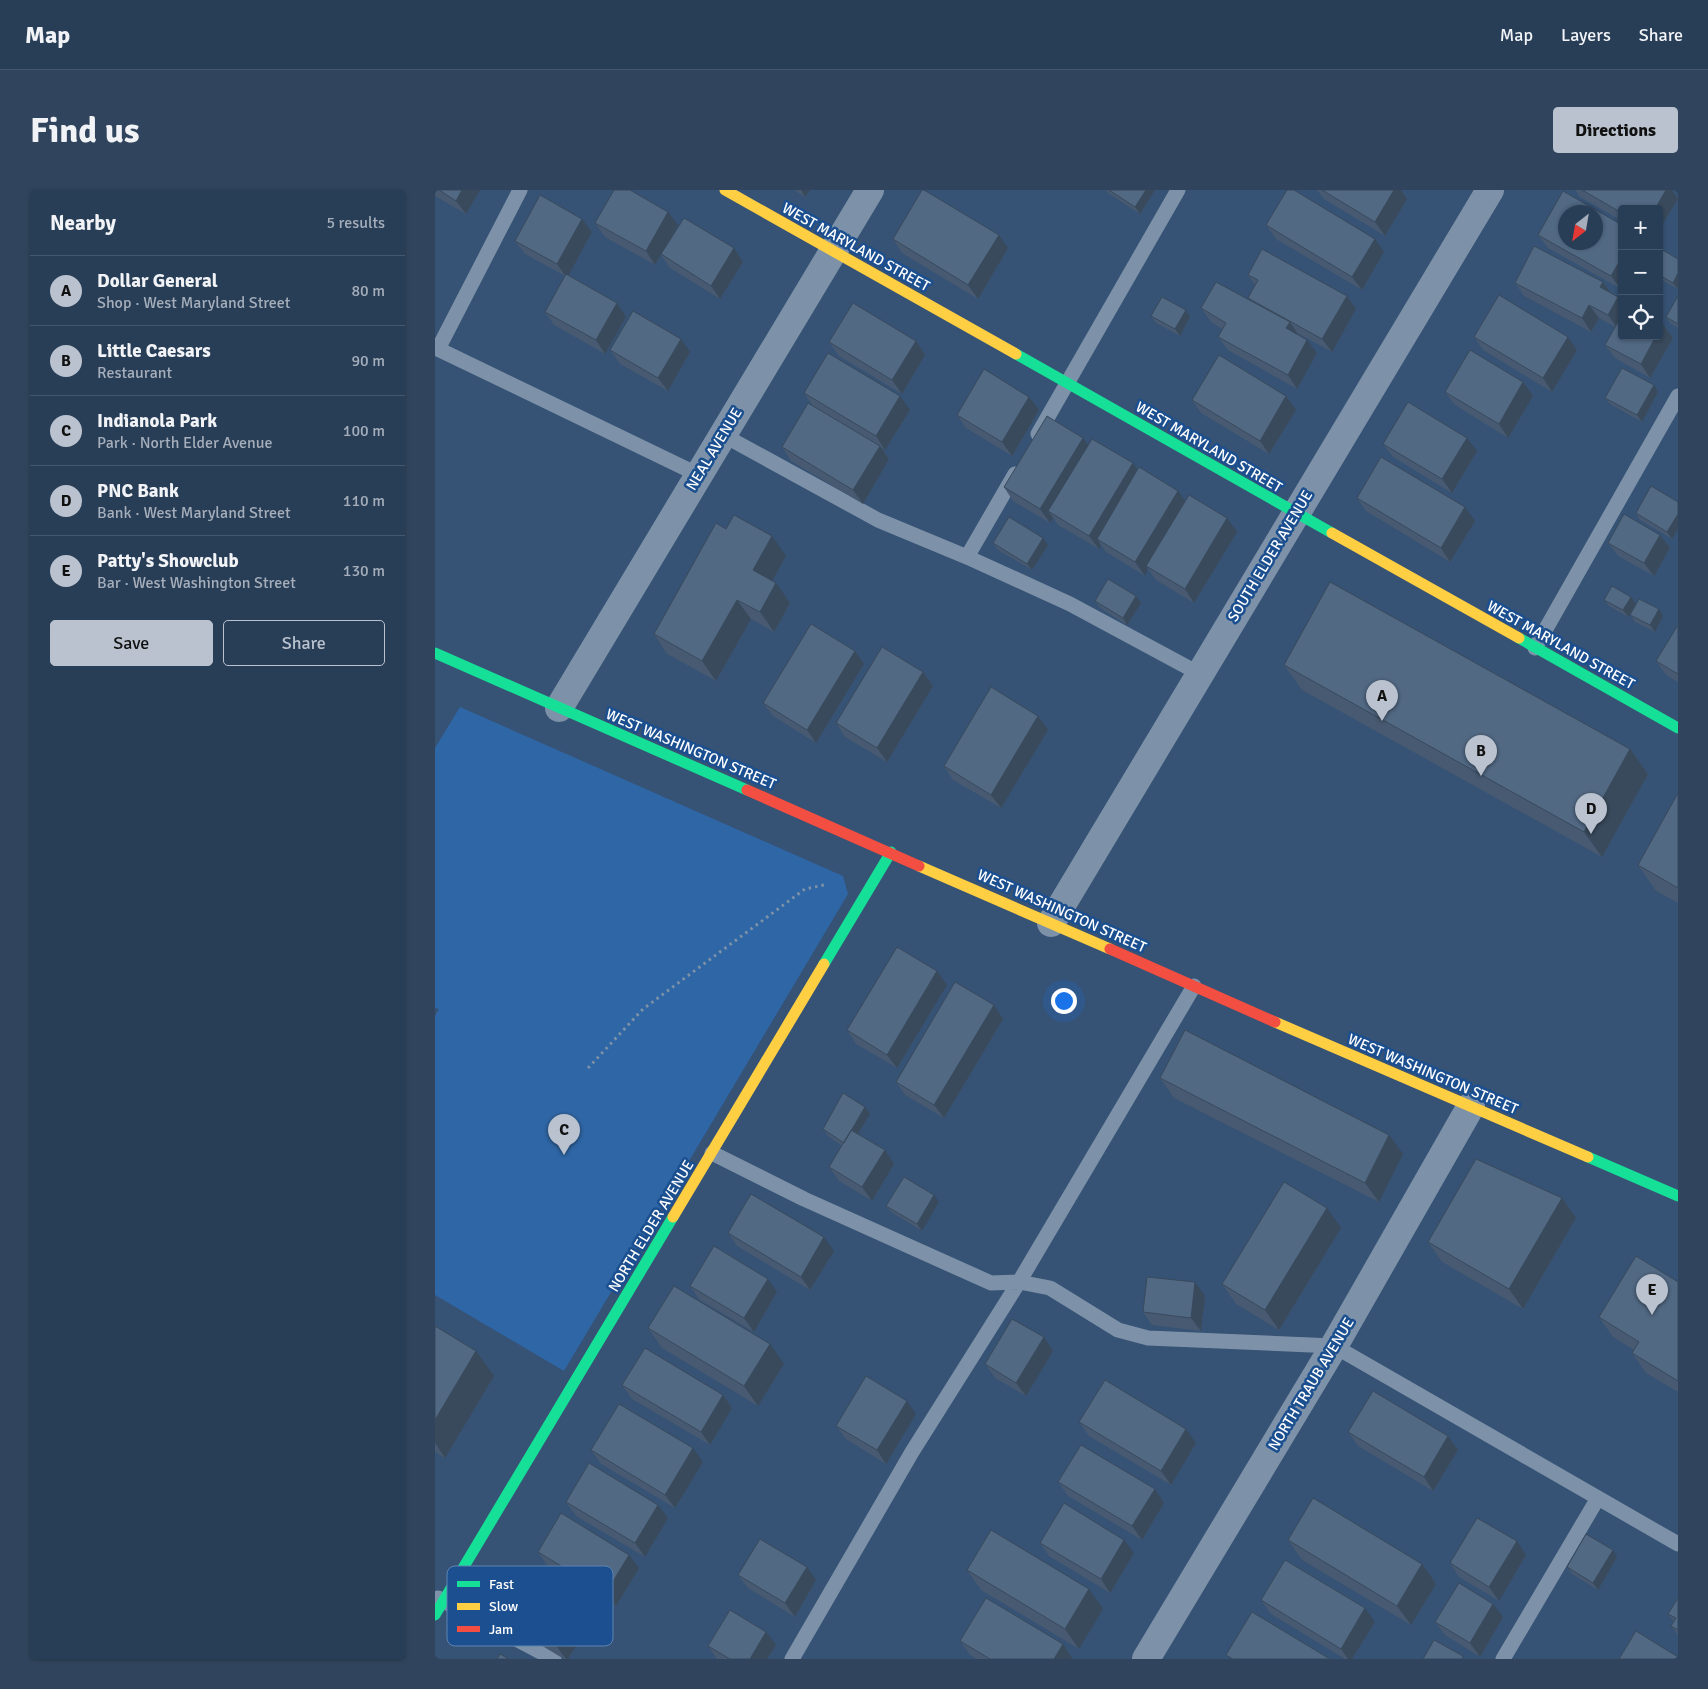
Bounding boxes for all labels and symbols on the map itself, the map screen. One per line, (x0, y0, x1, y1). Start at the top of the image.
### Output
street label: WEST MARYLAND STREET (779, 199, 934, 295)
north arrow (1558, 205, 1603, 250)
street label: WEST MARYLAND STREET (1133, 398, 1286, 497)
street label: NEAL AVENUE (682, 404, 746, 494)
street label: SOUTH ELDER AVENUE (1224, 487, 1316, 625)
street label: WEST MARYLAND STREET (1484, 597, 1639, 693)
pin: A (1366, 680, 1398, 721)
street label: WEST WASHINGTON STREET (603, 705, 779, 793)
pin: B (1465, 735, 1497, 776)
pin: D (1575, 793, 1607, 834)
street label: WEST WASHINGTON STREET (975, 866, 1150, 957)
your location (1051, 988, 1077, 1014)
street label: WEST WASHINGTON STREET (1345, 1030, 1521, 1118)
pin: C (548, 1114, 580, 1155)
street label: NORTH ELDER AVENUE (605, 1157, 697, 1295)
pin: E (1636, 1274, 1668, 1315)
street label: NORTH TRAUB AVENUE (1264, 1314, 1358, 1454)
legend (447, 1566, 613, 1646)
text: Fast (489, 1576, 514, 1593)
text: Slow (489, 1598, 518, 1615)
text: Jam (489, 1621, 513, 1638)

